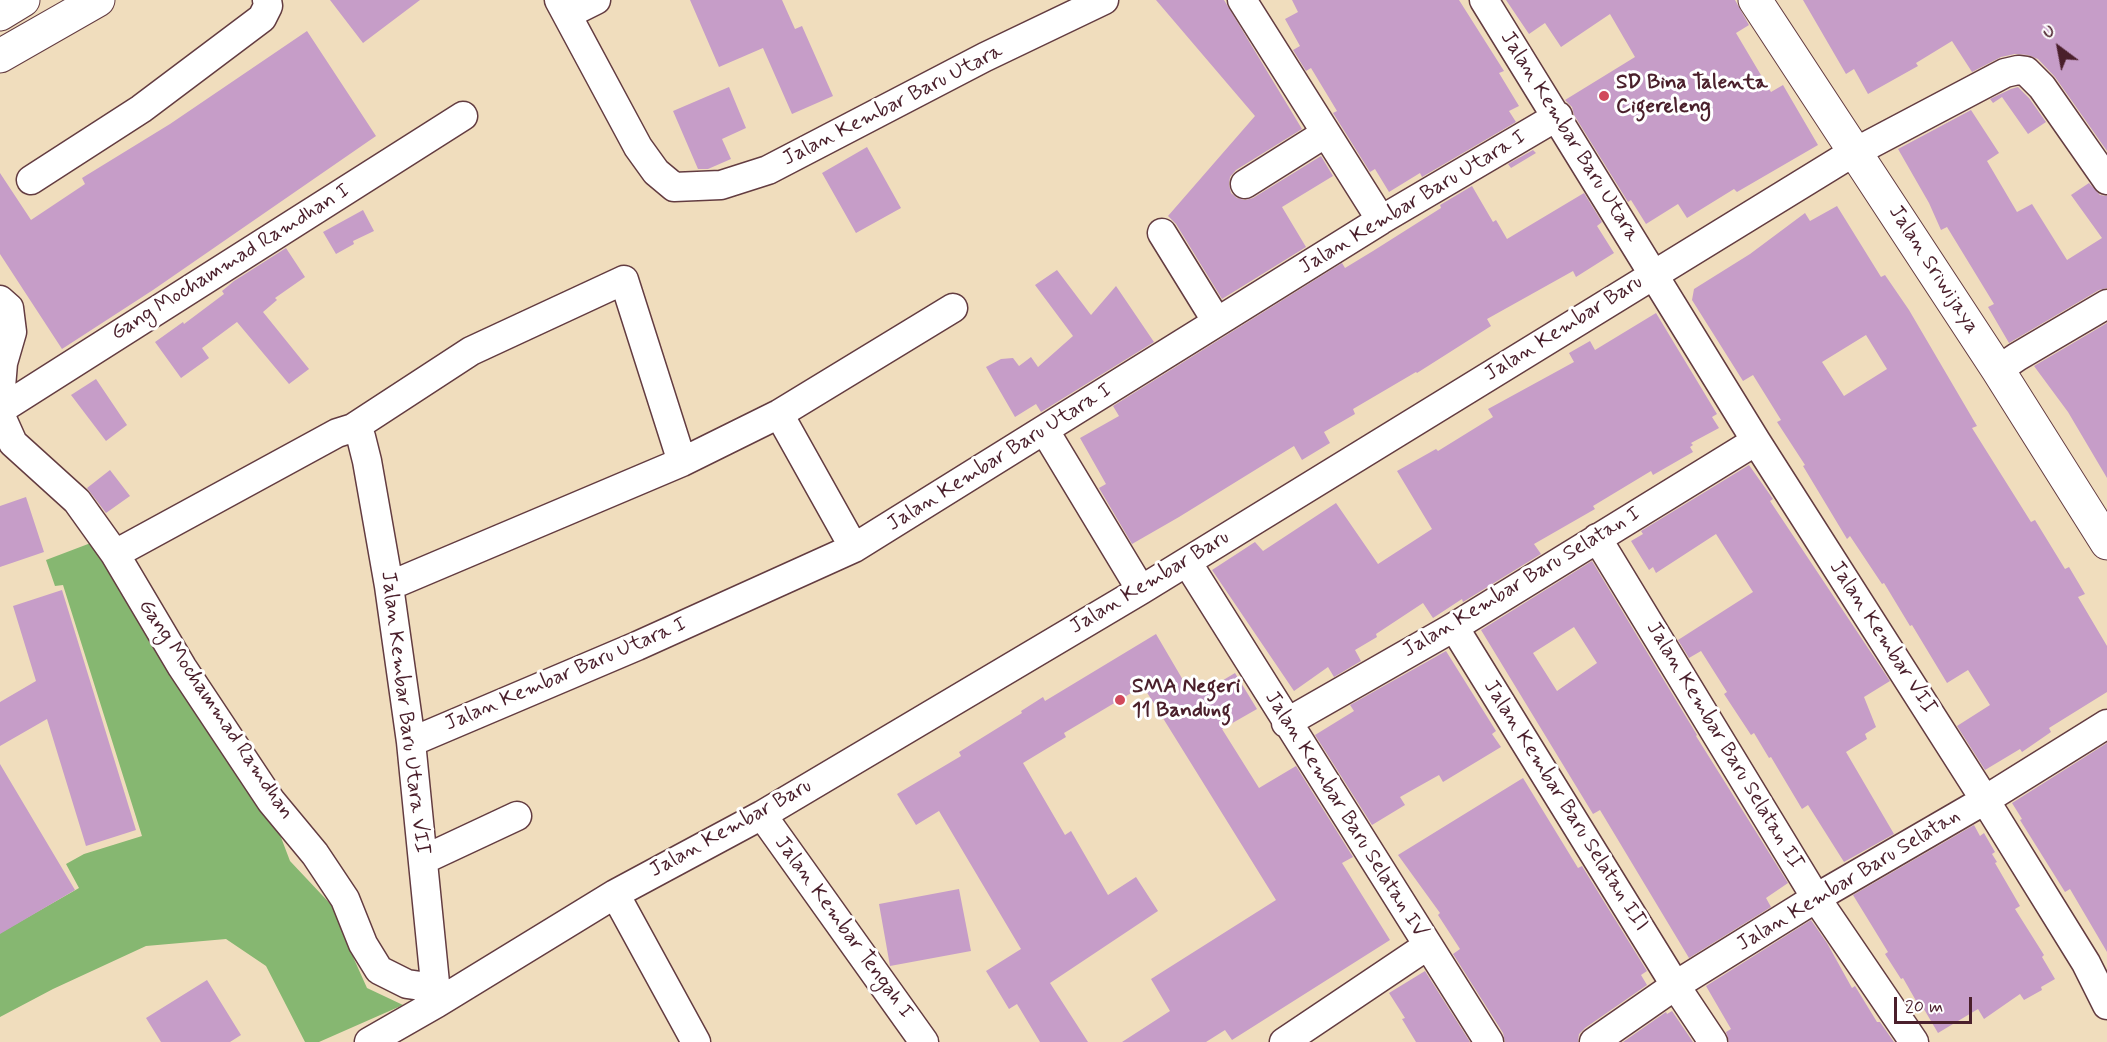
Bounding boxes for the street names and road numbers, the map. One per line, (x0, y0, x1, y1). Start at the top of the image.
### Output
street label: Jalan Kembar Baru Utara (1494, 27, 1644, 247)
street label: Jalan Kembar Baru Utara (779, 39, 1007, 173)
street label: Jalan Kembar Baru Utara I (1295, 125, 1531, 281)
street label: Gang Mochammad Ramdhan I (107, 179, 355, 347)
street label: Jalan Sriwijaya (1882, 201, 1984, 339)
street label: Jalan Kembar Baru (1480, 270, 1648, 388)
street label: Jalan Kembar Baru Utara I (883, 378, 1117, 538)
street label: Jalan Kembar Baru Selatan I (1399, 502, 1645, 664)
street label: Jalan Kembar Baru (1066, 526, 1234, 640)
street label: Jalan Kembar VII (1823, 556, 1941, 720)
street label: Jalan Kembar Baru Utara VII (374, 570, 434, 856)
street label: Gang Mochammad Ramdhan (132, 595, 298, 825)
street label: Jalan Kembar Baru Utara I (441, 613, 691, 737)
street label: Jalan Kembar Baru Selatan II (1640, 617, 1808, 875)
street label: Jalan Kembar Baru Selatan III (1477, 676, 1653, 936)
street label: Jalan Kembar Baru Selatan IV (1258, 687, 1432, 943)
street label: Jalan Kembar Baru (646, 774, 816, 884)
street label: Jalan Kembar Baru Selatan (1733, 804, 1965, 958)
street label: Jalan Kembar Tengah I (768, 832, 918, 1024)

